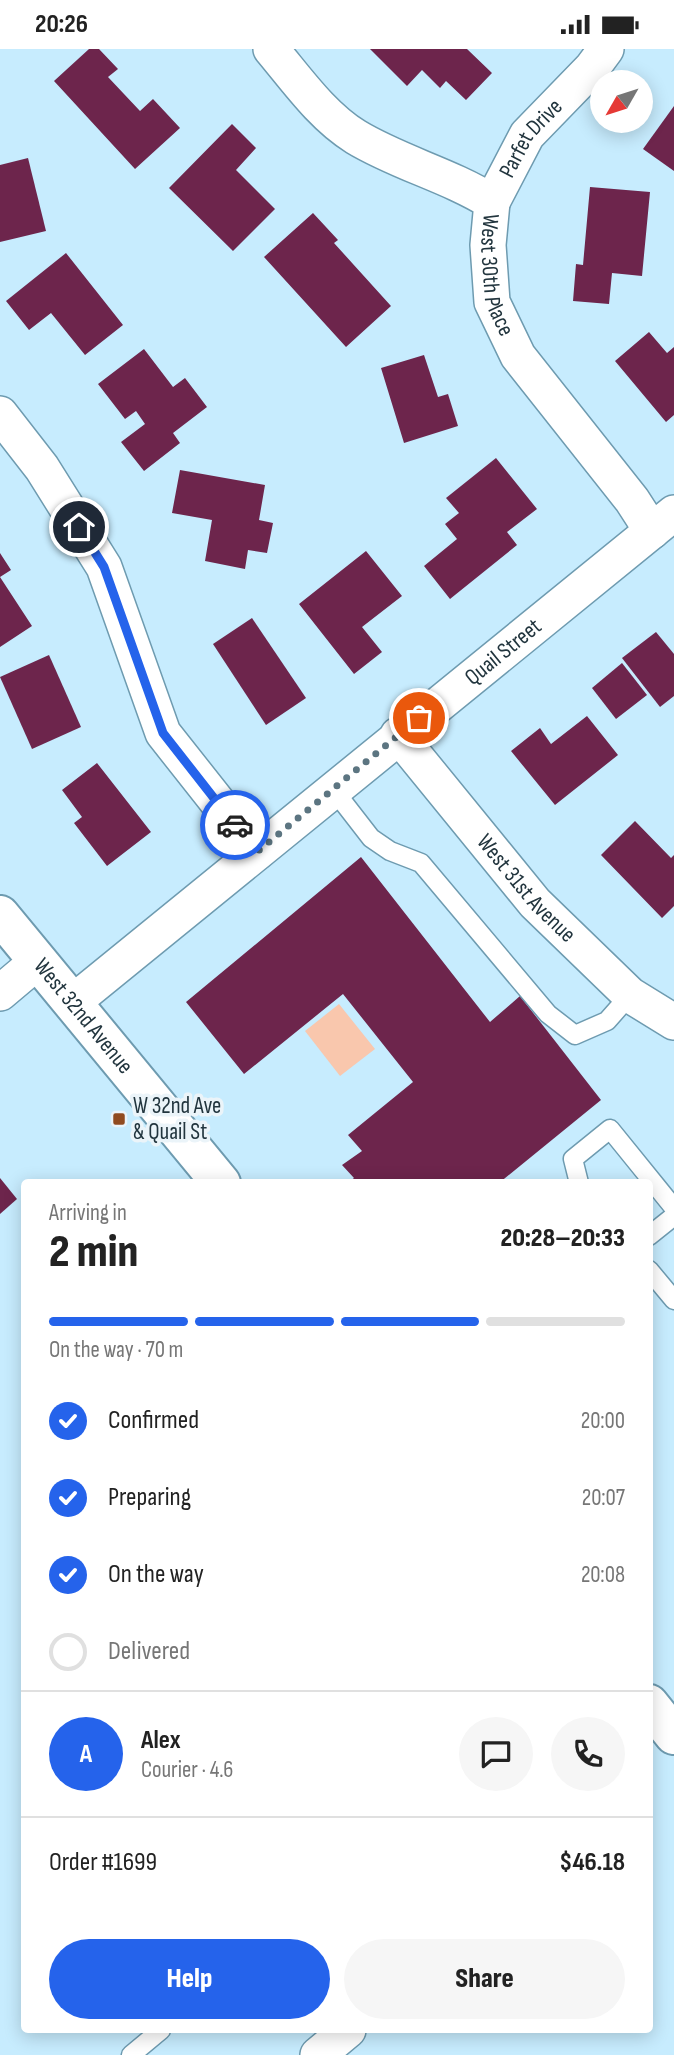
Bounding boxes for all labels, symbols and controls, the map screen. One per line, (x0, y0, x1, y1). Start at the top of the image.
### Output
text: 20:26 (35, 9, 88, 40)
north arrow (590, 70, 653, 133)
map controls (590, 70, 653, 133)
street label: Parfet Drive (493, 93, 568, 183)
street label: West 30th Place (474, 213, 520, 341)
pin (49, 497, 109, 557)
icon: home (60, 508, 98, 546)
street label: Quail Street (459, 613, 547, 691)
pin (389, 688, 449, 748)
icon: bag (400, 699, 438, 737)
courier (200, 790, 270, 860)
icon: car (216, 806, 254, 844)
street label: West 31st Avenue (471, 829, 581, 949)
street label: West 32nd Avenue (28, 953, 139, 1079)
place label: W 32nd Ave & Quail St (133, 1092, 221, 1146)
marker: W 32nd Ave & Quail St (111, 1111, 127, 1127)
text: Arriving in (49, 1199, 127, 1227)
text: 20:28–20:33 (501, 1223, 625, 1254)
text: 2 min (49, 1225, 138, 1280)
text: On the way · 70 m (49, 1336, 183, 1364)
icon: check (49, 1402, 87, 1440)
text: Confirmed (108, 1405, 199, 1436)
text: 20:00 (581, 1407, 625, 1435)
icon: check (49, 1479, 87, 1517)
text: Preparing (108, 1482, 191, 1513)
text: 20:07 (582, 1484, 625, 1512)
icon: check (49, 1556, 87, 1594)
text: On the way (108, 1559, 204, 1590)
text: 20:08 (581, 1561, 625, 1589)
text: Delivered (108, 1636, 190, 1667)
button: chat (459, 1717, 533, 1791)
button: phone (551, 1717, 625, 1791)
text: Alex (141, 1725, 181, 1756)
text: A (80, 1739, 92, 1770)
text: Courier · 4.6 (141, 1756, 233, 1784)
text: Order #1699 (49, 1847, 157, 1878)
text: $46.18 (559, 1847, 625, 1878)
button: Help (49, 1939, 330, 2019)
button: Share (344, 1939, 625, 2019)

